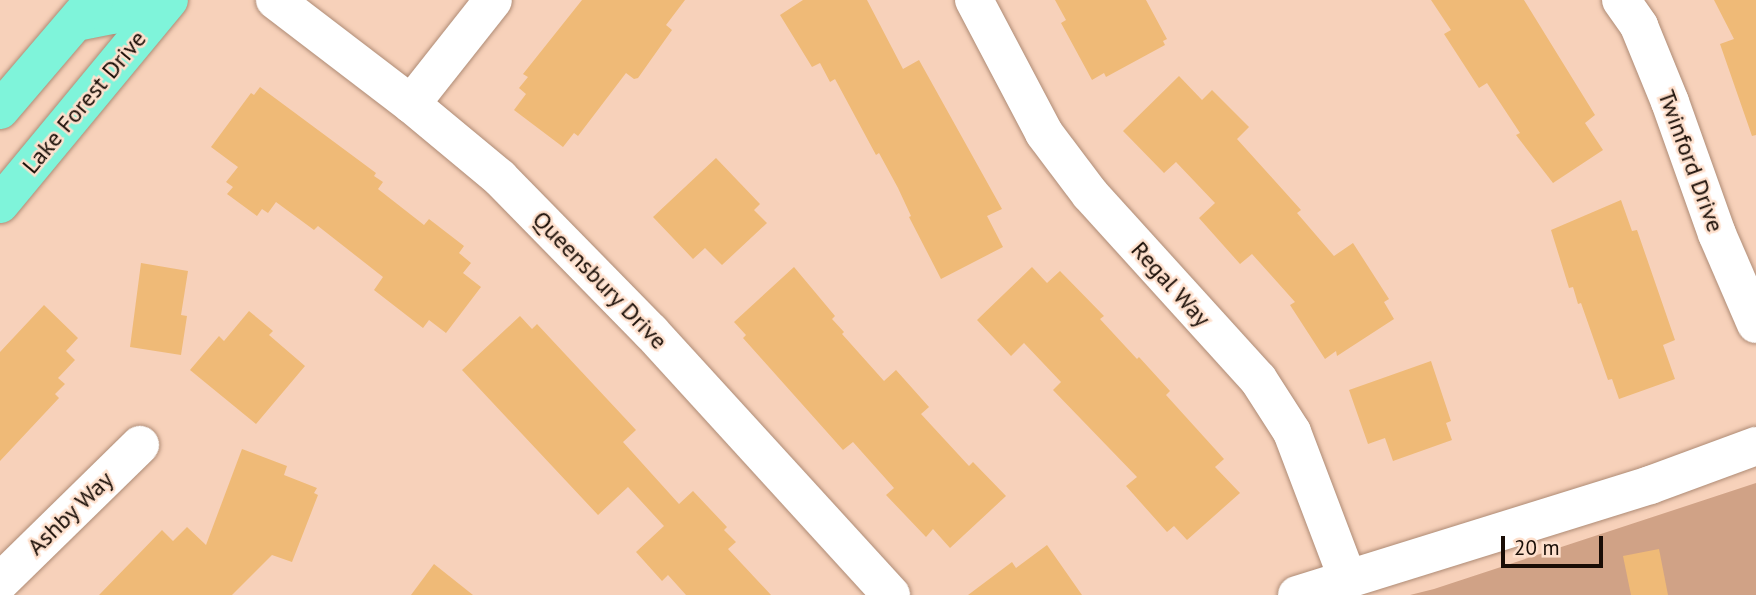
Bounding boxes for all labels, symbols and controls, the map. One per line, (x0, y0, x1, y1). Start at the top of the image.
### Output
street label: Lake Forest Drive (16, 25, 152, 179)
street label: Twinford Drive (1652, 86, 1730, 236)
street label: Queensbury Drive (526, 204, 674, 356)
street label: Regal Way (1125, 235, 1217, 333)
street label: Ashby Way (21, 465, 119, 561)
scale bar (1504, 522, 1606, 566)
text: 20 m (1514, 534, 1560, 561)

